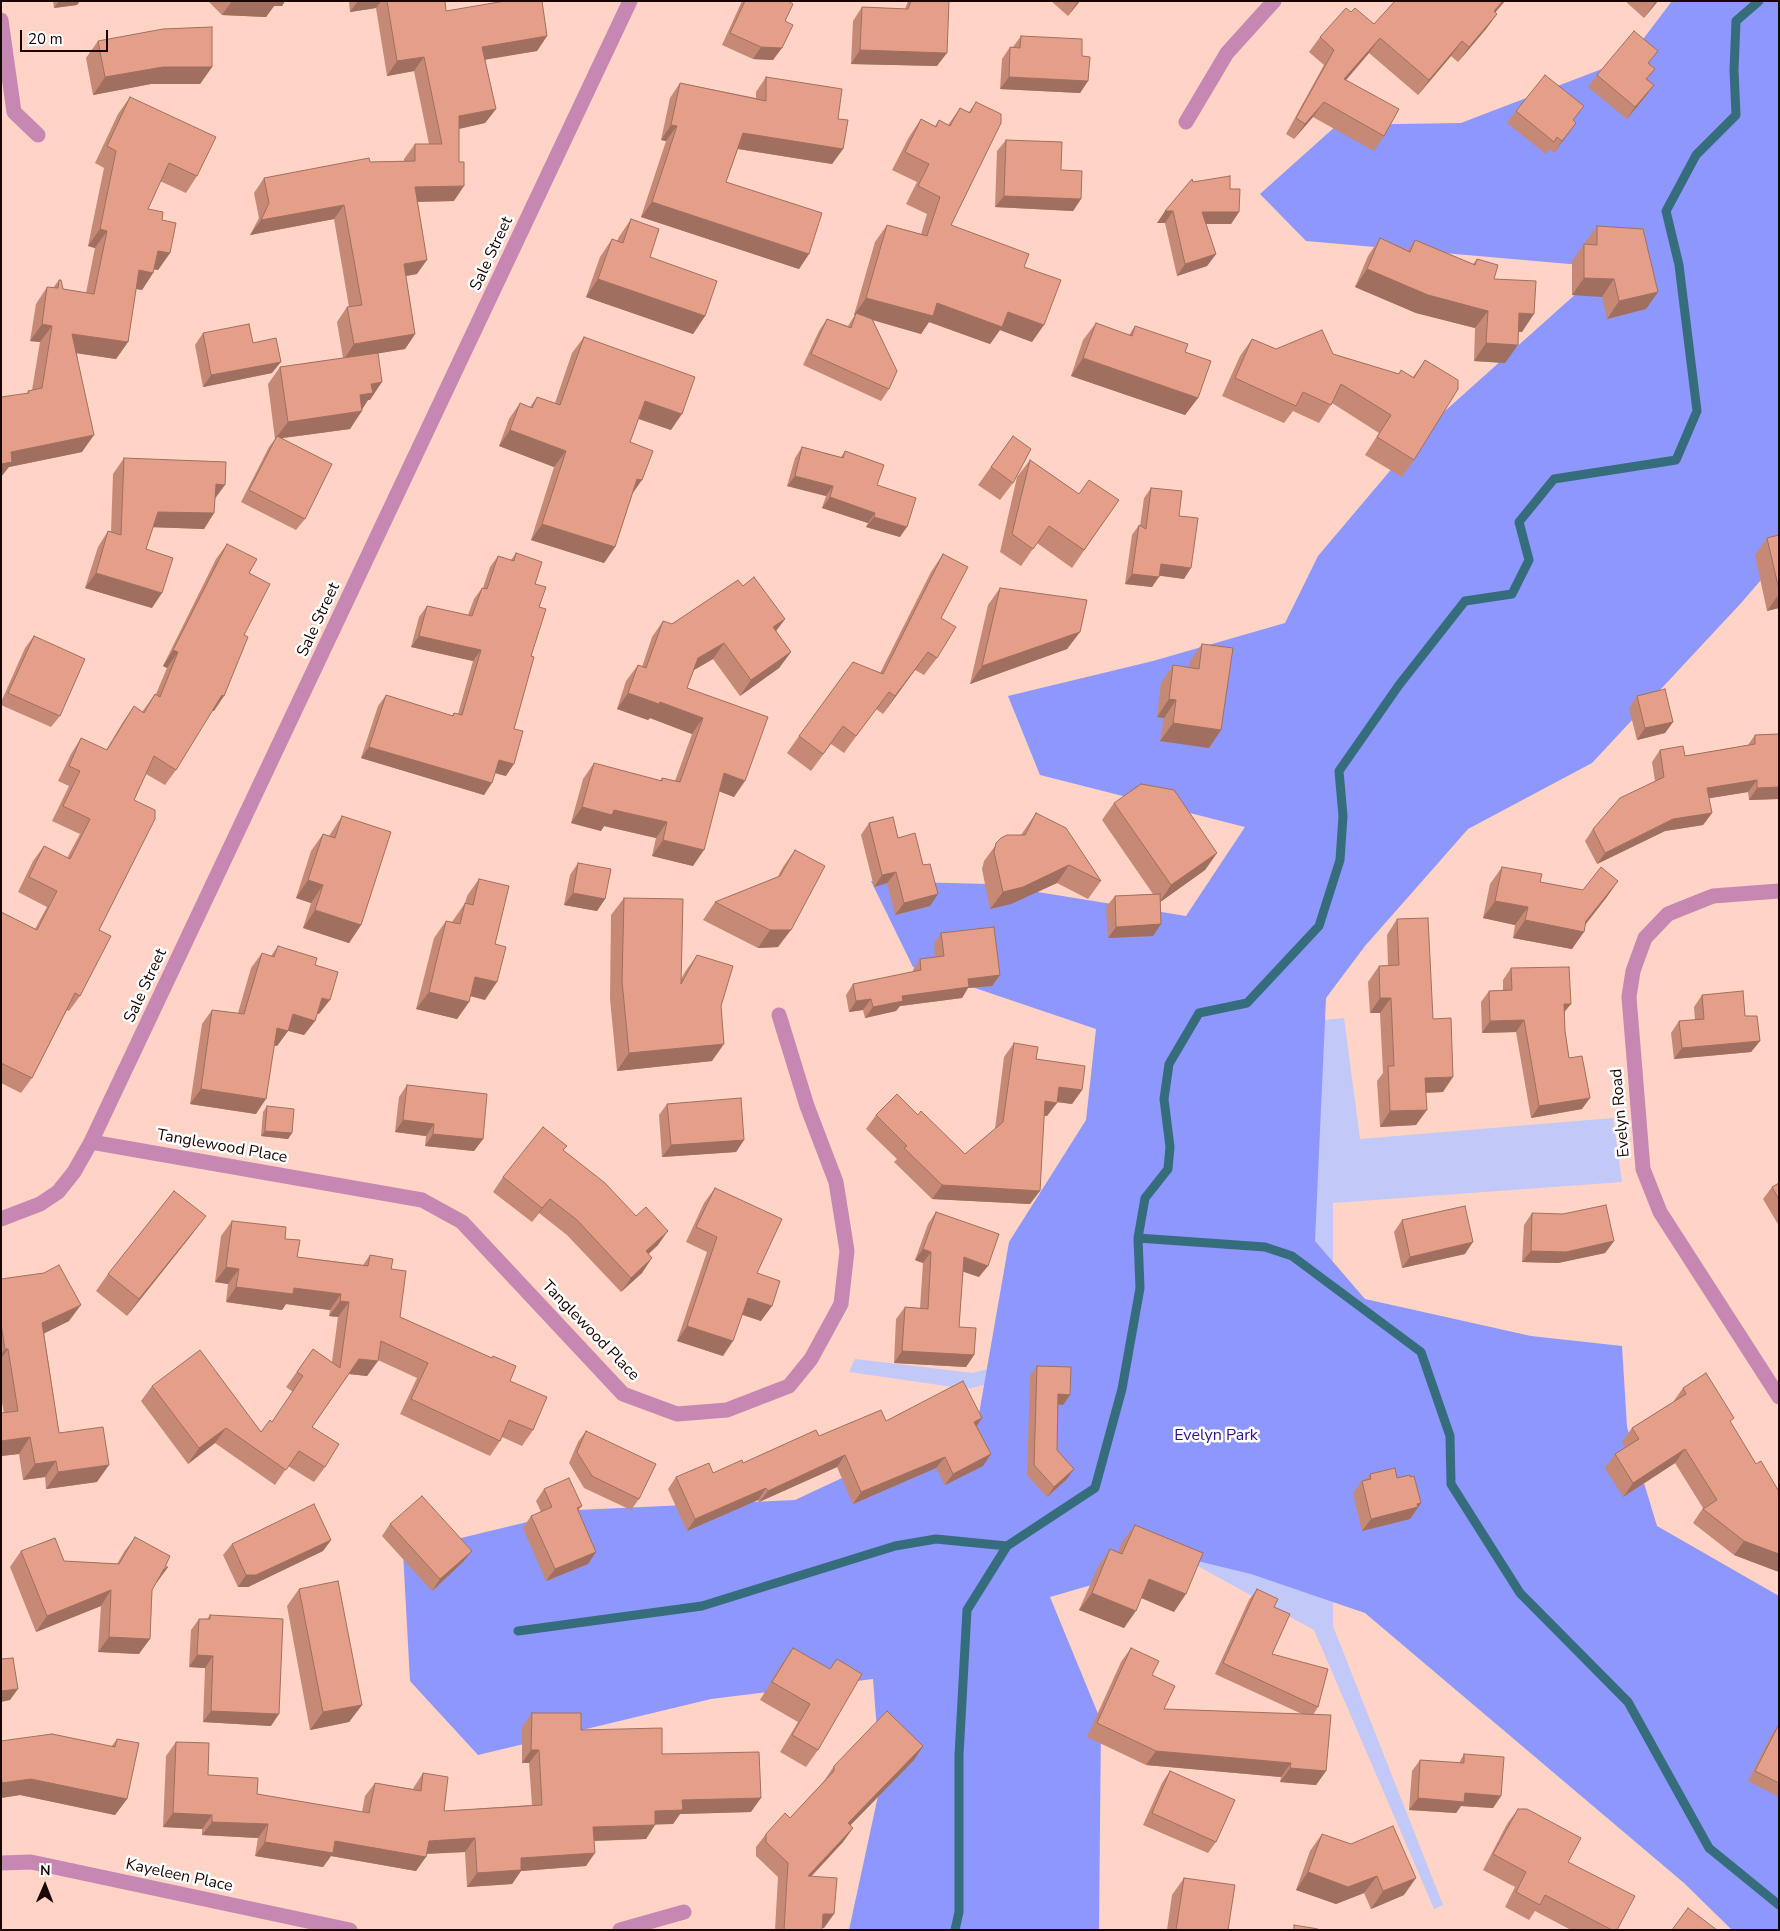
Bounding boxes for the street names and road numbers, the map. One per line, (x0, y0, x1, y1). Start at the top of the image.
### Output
street label: Sale Street (467, 214, 517, 294)
street label: Sale Street (294, 580, 344, 660)
street label: Sale Street (121, 946, 171, 1026)
street label: Evelyn Road (1608, 1068, 1634, 1158)
street label: Tanglewood Place (155, 1126, 289, 1168)
street label: Tanglewood Place (537, 1277, 643, 1385)
street label: Kayeleen Place (124, 1855, 234, 1897)

